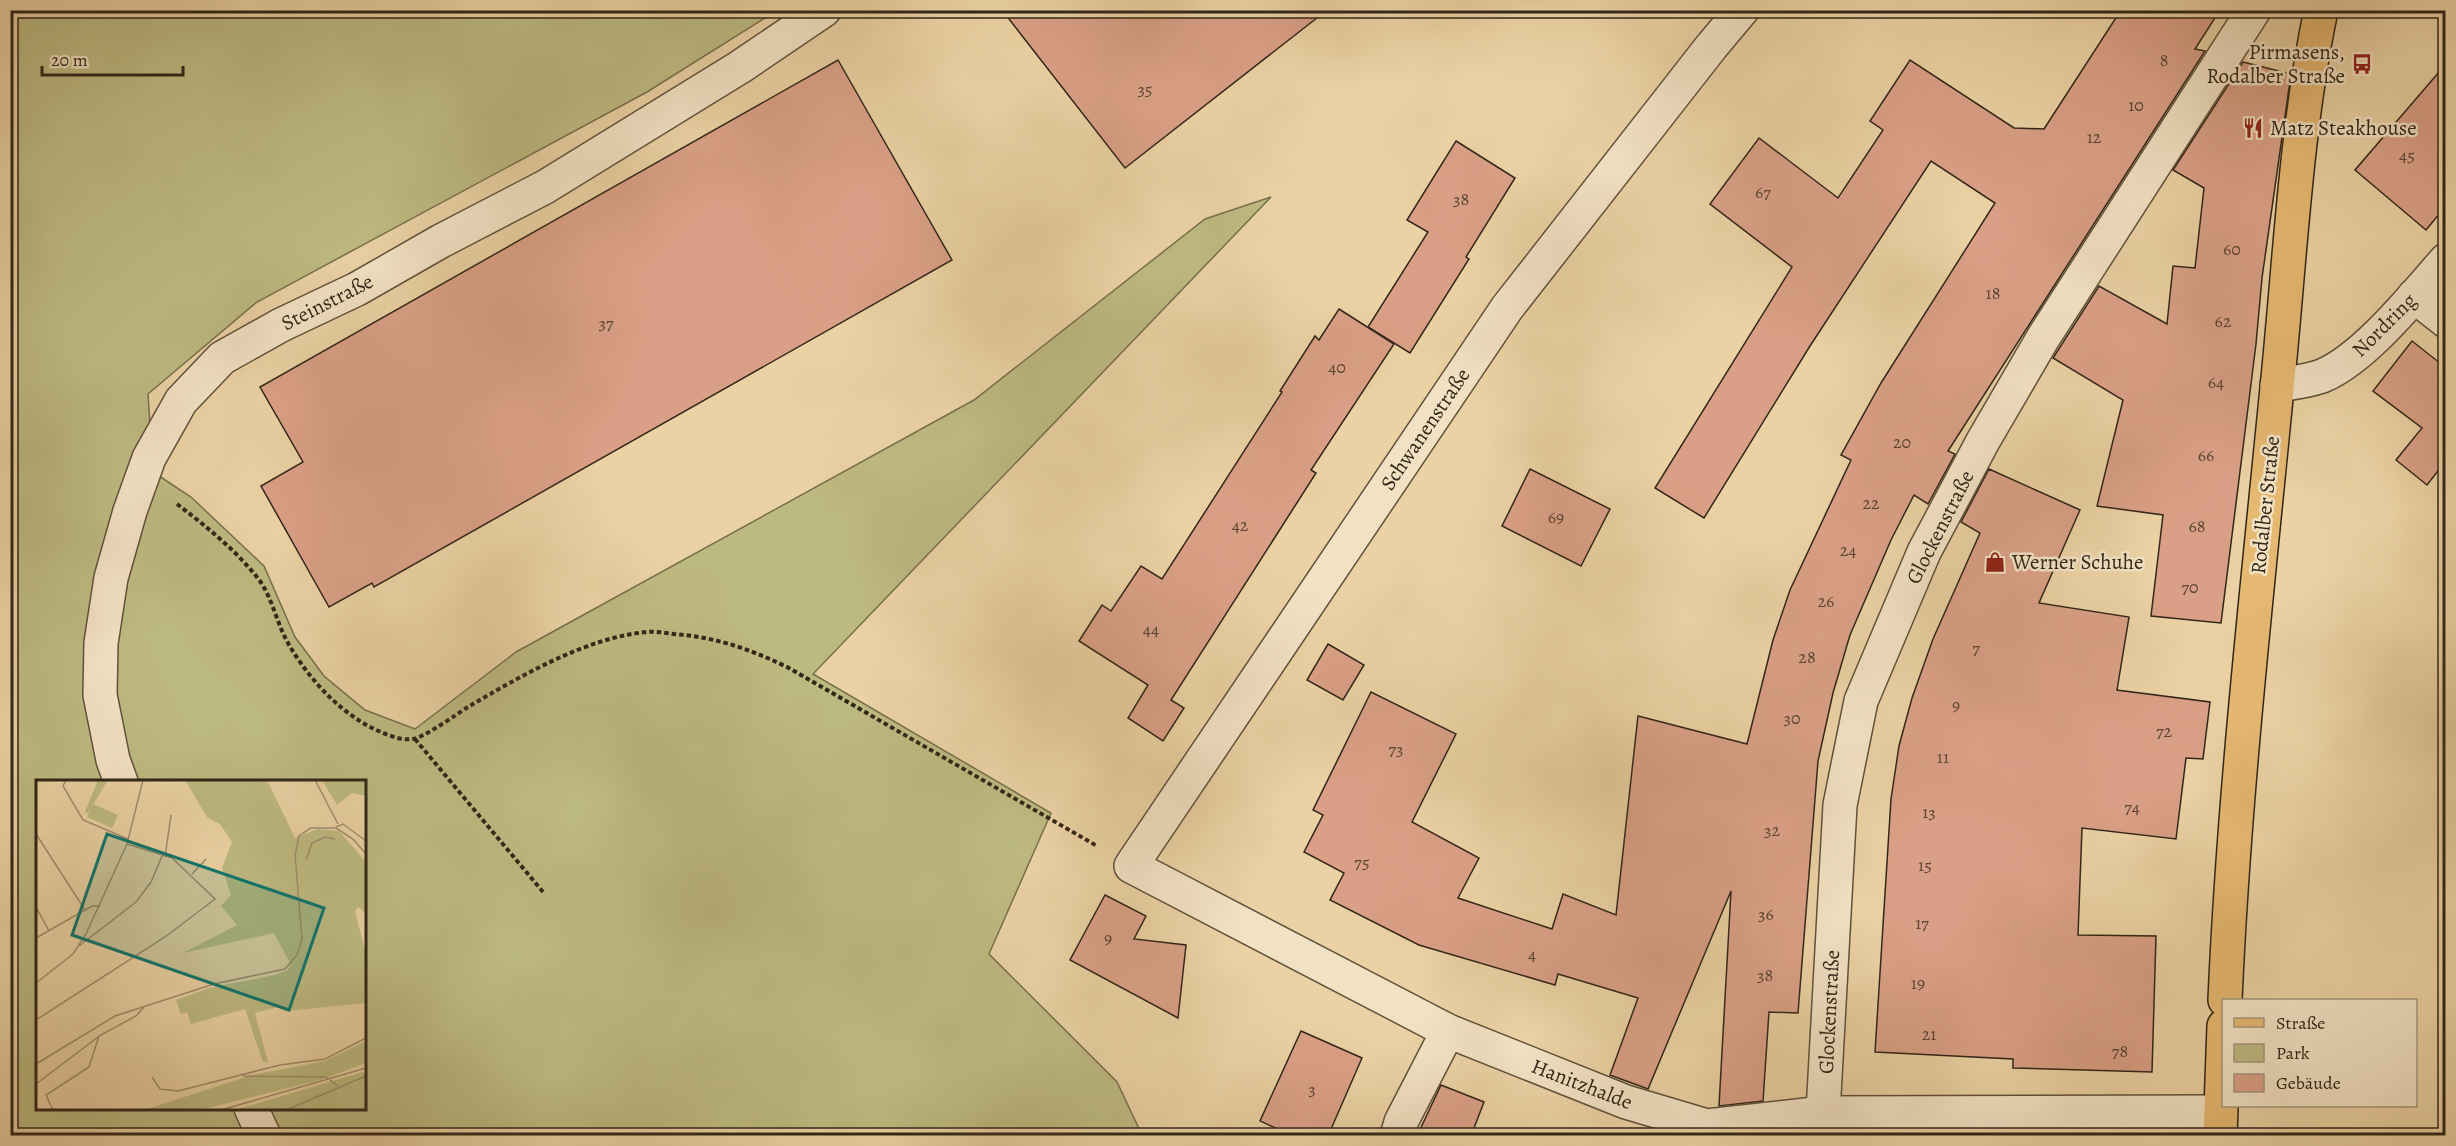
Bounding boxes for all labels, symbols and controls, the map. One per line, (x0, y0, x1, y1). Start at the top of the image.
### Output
place label: Pirmasens, Rodalber Straße (2206, 38, 2345, 90)
scale bar (42, 39, 183, 77)
text: 20 m (51, 48, 88, 72)
house number: 8 (2160, 48, 2168, 72)
bus stop icon: Pirmasens, Rodalber Straße (2350, 52, 2374, 76)
house number: 35 (1137, 77, 1153, 101)
house number: 10 (2128, 93, 2144, 117)
place label: Matz Steakhouse (2270, 114, 2417, 142)
restaurant icon: Matz Steakhouse (2241, 116, 2265, 140)
house number: 12 (2087, 125, 2102, 149)
house number: 45 (2399, 143, 2415, 167)
house number: 67 (1755, 180, 1771, 204)
house number: 38 (1453, 187, 1469, 211)
house number: 60 (2223, 237, 2241, 261)
street label: Steinstraße (276, 267, 378, 337)
house number: 18 (1986, 281, 2000, 305)
street label: Nordring (2346, 286, 2423, 363)
house number: 62 (2215, 309, 2232, 333)
house number: 37 (598, 311, 614, 335)
house number: 40 (1328, 355, 1346, 379)
street label: Schwanenstraße (1374, 362, 1476, 496)
house number: 64 (2208, 370, 2224, 394)
house number: 20 (1893, 430, 1911, 454)
street label: Rodalber Straße (2244, 435, 2286, 575)
house number: 66 (2198, 443, 2214, 467)
street label: Glockenstraße (1899, 465, 1981, 589)
house number: 22 (1862, 491, 1880, 515)
house number: 69 (1548, 505, 1564, 529)
house number: 42 (1232, 513, 1249, 537)
house number: 68 (2188, 514, 2206, 538)
house number: 24 (1840, 538, 1856, 562)
place label: Werner Schuhe (2011, 548, 2143, 576)
shop icon: Werner Schuhe (1983, 550, 2007, 574)
house number: 70 (2181, 575, 2199, 599)
house number: 26 (1818, 589, 1834, 613)
house number: 44 (1143, 617, 1159, 641)
house number: 7 (1972, 636, 1980, 660)
house number: 28 (1798, 645, 1816, 669)
house number: 9 (1952, 693, 1960, 717)
house number: 30 (1783, 706, 1801, 730)
house number: 72 (2156, 719, 2172, 743)
house number: 73 (1388, 737, 1404, 761)
house number: 11 (1937, 745, 1949, 769)
inset map (36, 780, 366, 1110)
house number: 74 (2124, 795, 2140, 819)
house number: 13 (1922, 800, 1936, 824)
house number: 32 (1764, 818, 1780, 842)
house number: 75 (1354, 850, 1370, 874)
house number: 15 (1918, 853, 1932, 877)
house number: 36 (1758, 902, 1774, 926)
house number: 17 (1915, 911, 1929, 935)
house number: 9 (1104, 926, 1112, 950)
house number: 4 (1528, 942, 1536, 966)
street label: Glockenstraße (1812, 949, 1846, 1075)
house number: 38 (1757, 963, 1773, 987)
house number: 19 (1911, 971, 1925, 995)
legend (2222, 999, 2417, 1107)
text: Straße (2276, 1011, 2325, 1035)
house number: 21 (1922, 1022, 1936, 1046)
house number: 78 (2112, 1039, 2128, 1063)
text: Park (2276, 1041, 2310, 1065)
street label: Hanitzhalde (1527, 1052, 1637, 1116)
text: Gebäude (2276, 1071, 2341, 1095)
house number: 3 (1308, 1077, 1316, 1101)

